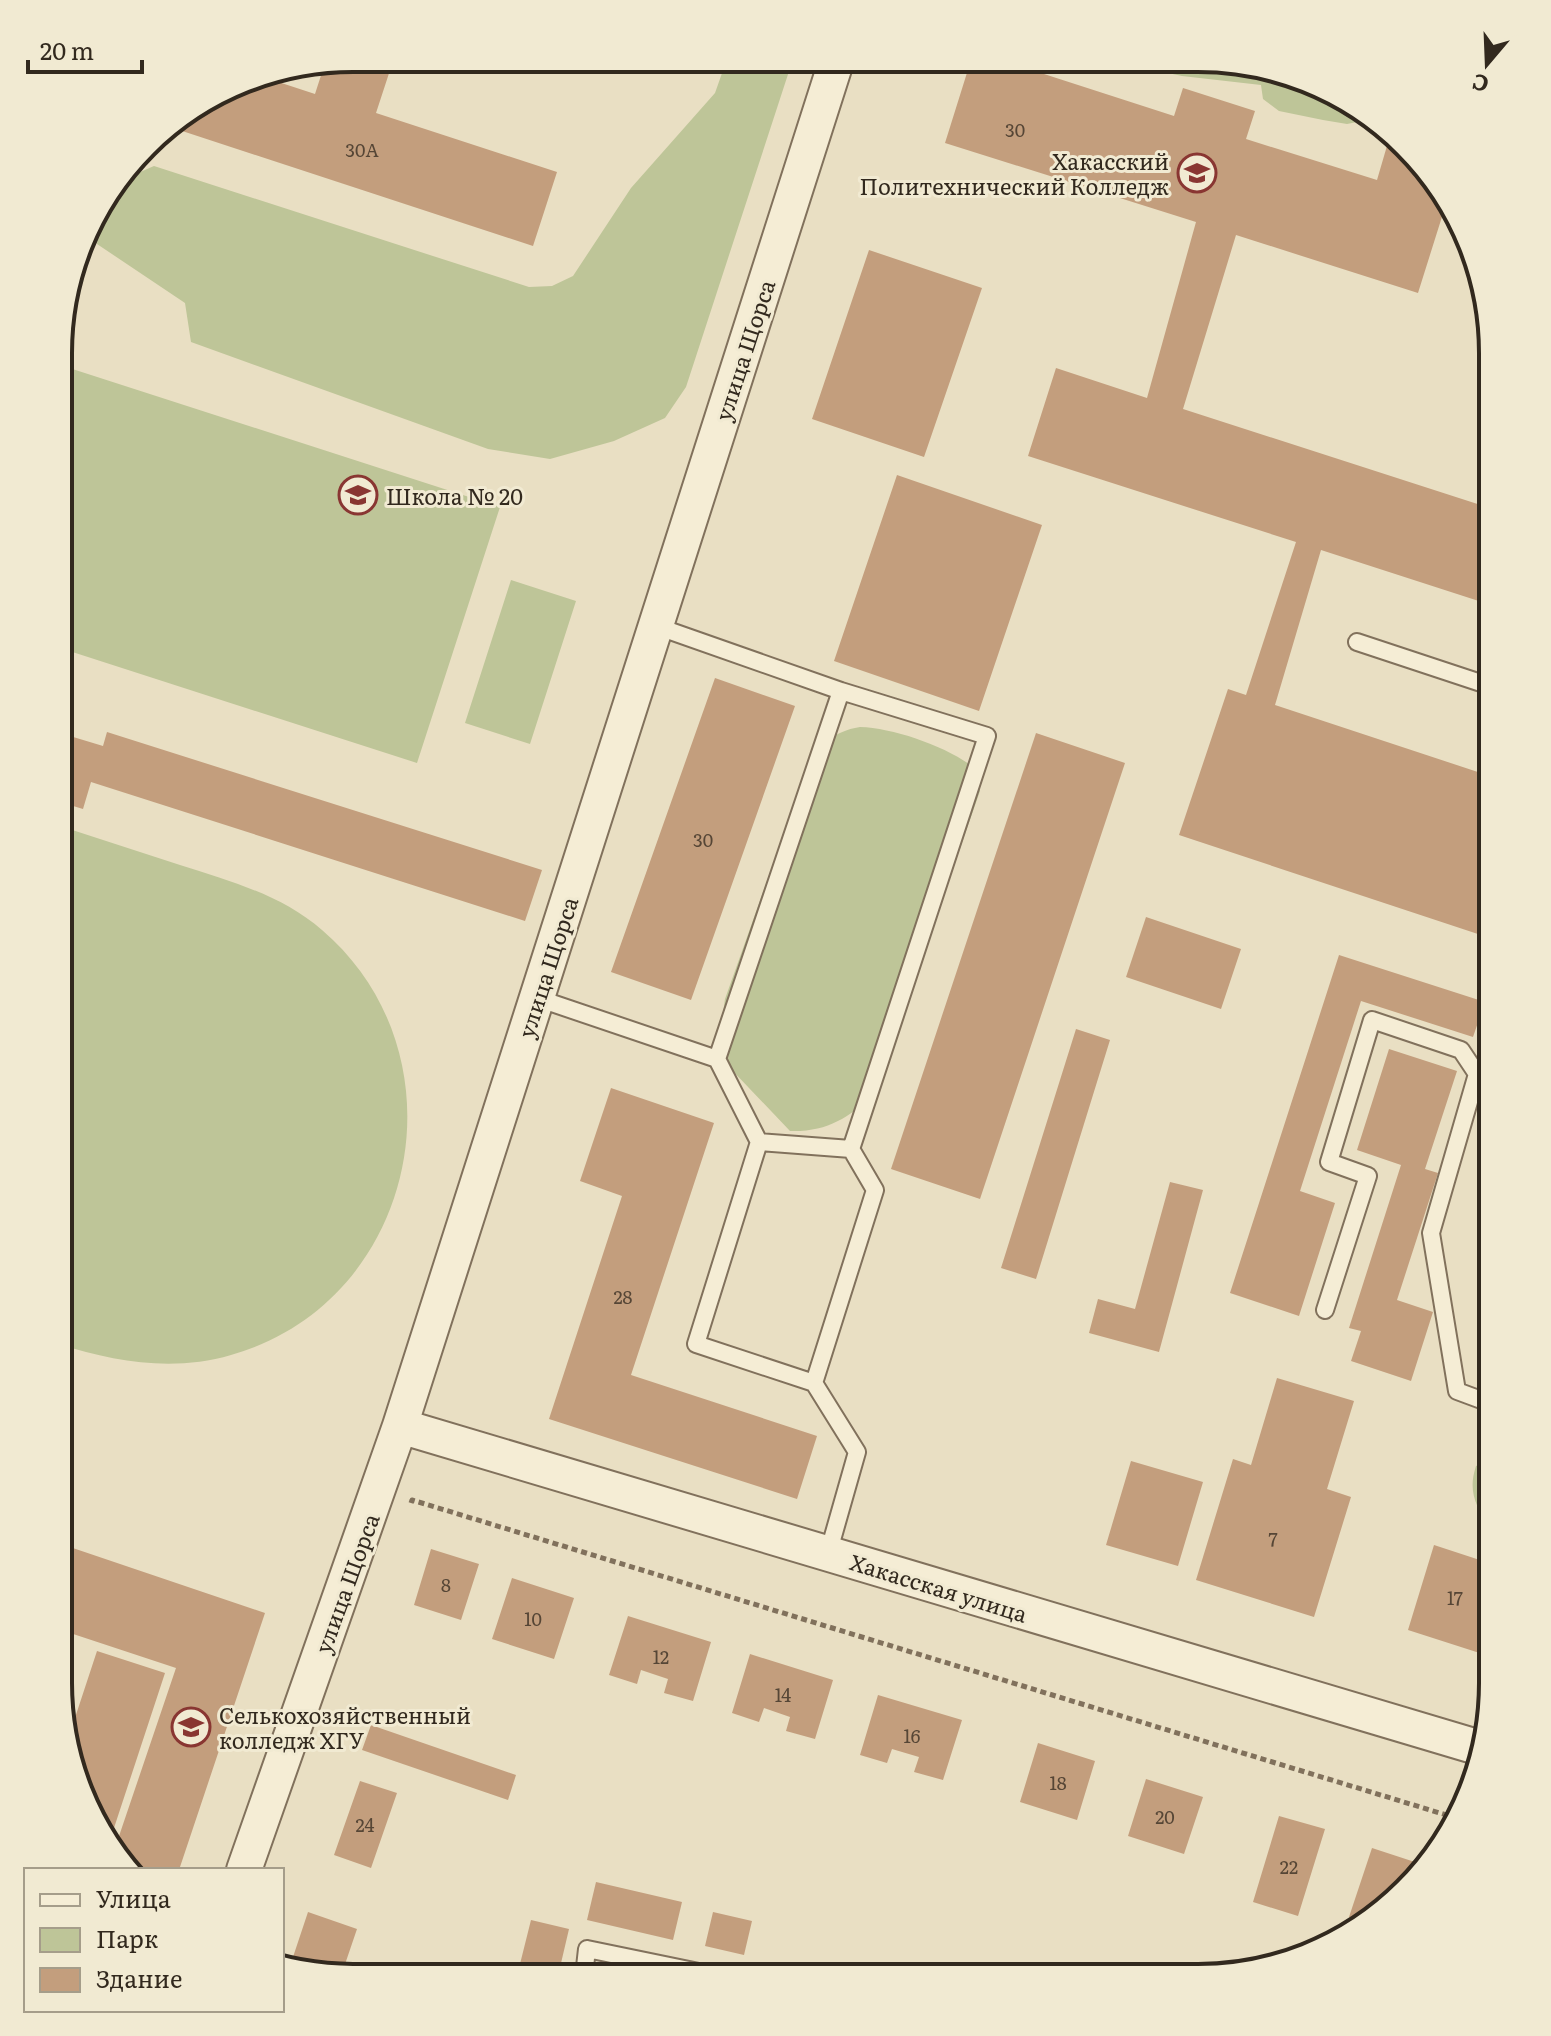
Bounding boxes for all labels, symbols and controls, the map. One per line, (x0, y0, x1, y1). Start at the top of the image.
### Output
scale bar (28, 24, 142, 74)
north arrow (1447, 24, 1527, 104)
text: 20 m (40, 32, 94, 67)
text: С (1467, 66, 1493, 102)
house number: 30 (1005, 116, 1025, 143)
house number: 30А (345, 136, 379, 163)
place label: Хакасский Политехнический Колледж (860, 144, 1169, 202)
school or university icon: Хакасский Политехнический Колледж (1176, 152, 1218, 194)
street label: улица Щорса (706, 275, 782, 425)
school or university icon: Школа № 20 (337, 474, 379, 516)
place label: Школа № 20 (386, 479, 523, 512)
house number: 30 (693, 826, 713, 853)
street label: улица Щорса (509, 892, 585, 1042)
house number: 28 (613, 1283, 633, 1310)
street label: улица Щорса (305, 1508, 387, 1658)
house number: 7 (1268, 1525, 1278, 1552)
street label: Хакасская улица (846, 1544, 1032, 1630)
house number: 8 (441, 1571, 451, 1598)
house number: 17 (1447, 1584, 1463, 1611)
house number: 10 (524, 1605, 542, 1632)
house number: 12 (653, 1643, 669, 1670)
house number: 14 (775, 1681, 791, 1708)
place label: Селькохозяйственный колледж ХГУ (219, 1698, 471, 1756)
school or university icon: Селькохозяйственный колледж ХГУ (170, 1706, 212, 1748)
house number: 16 (904, 1722, 921, 1749)
house number: 18 (1049, 1769, 1067, 1796)
house number: 20 (1155, 1803, 1175, 1830)
house number: 24 (355, 1811, 375, 1838)
house number: 22 (1280, 1853, 1298, 1880)
legend (24, 1868, 284, 2012)
text: Улица (96, 1880, 171, 1915)
text: Парк (96, 1920, 158, 1955)
text: Здание (96, 1960, 182, 1995)

